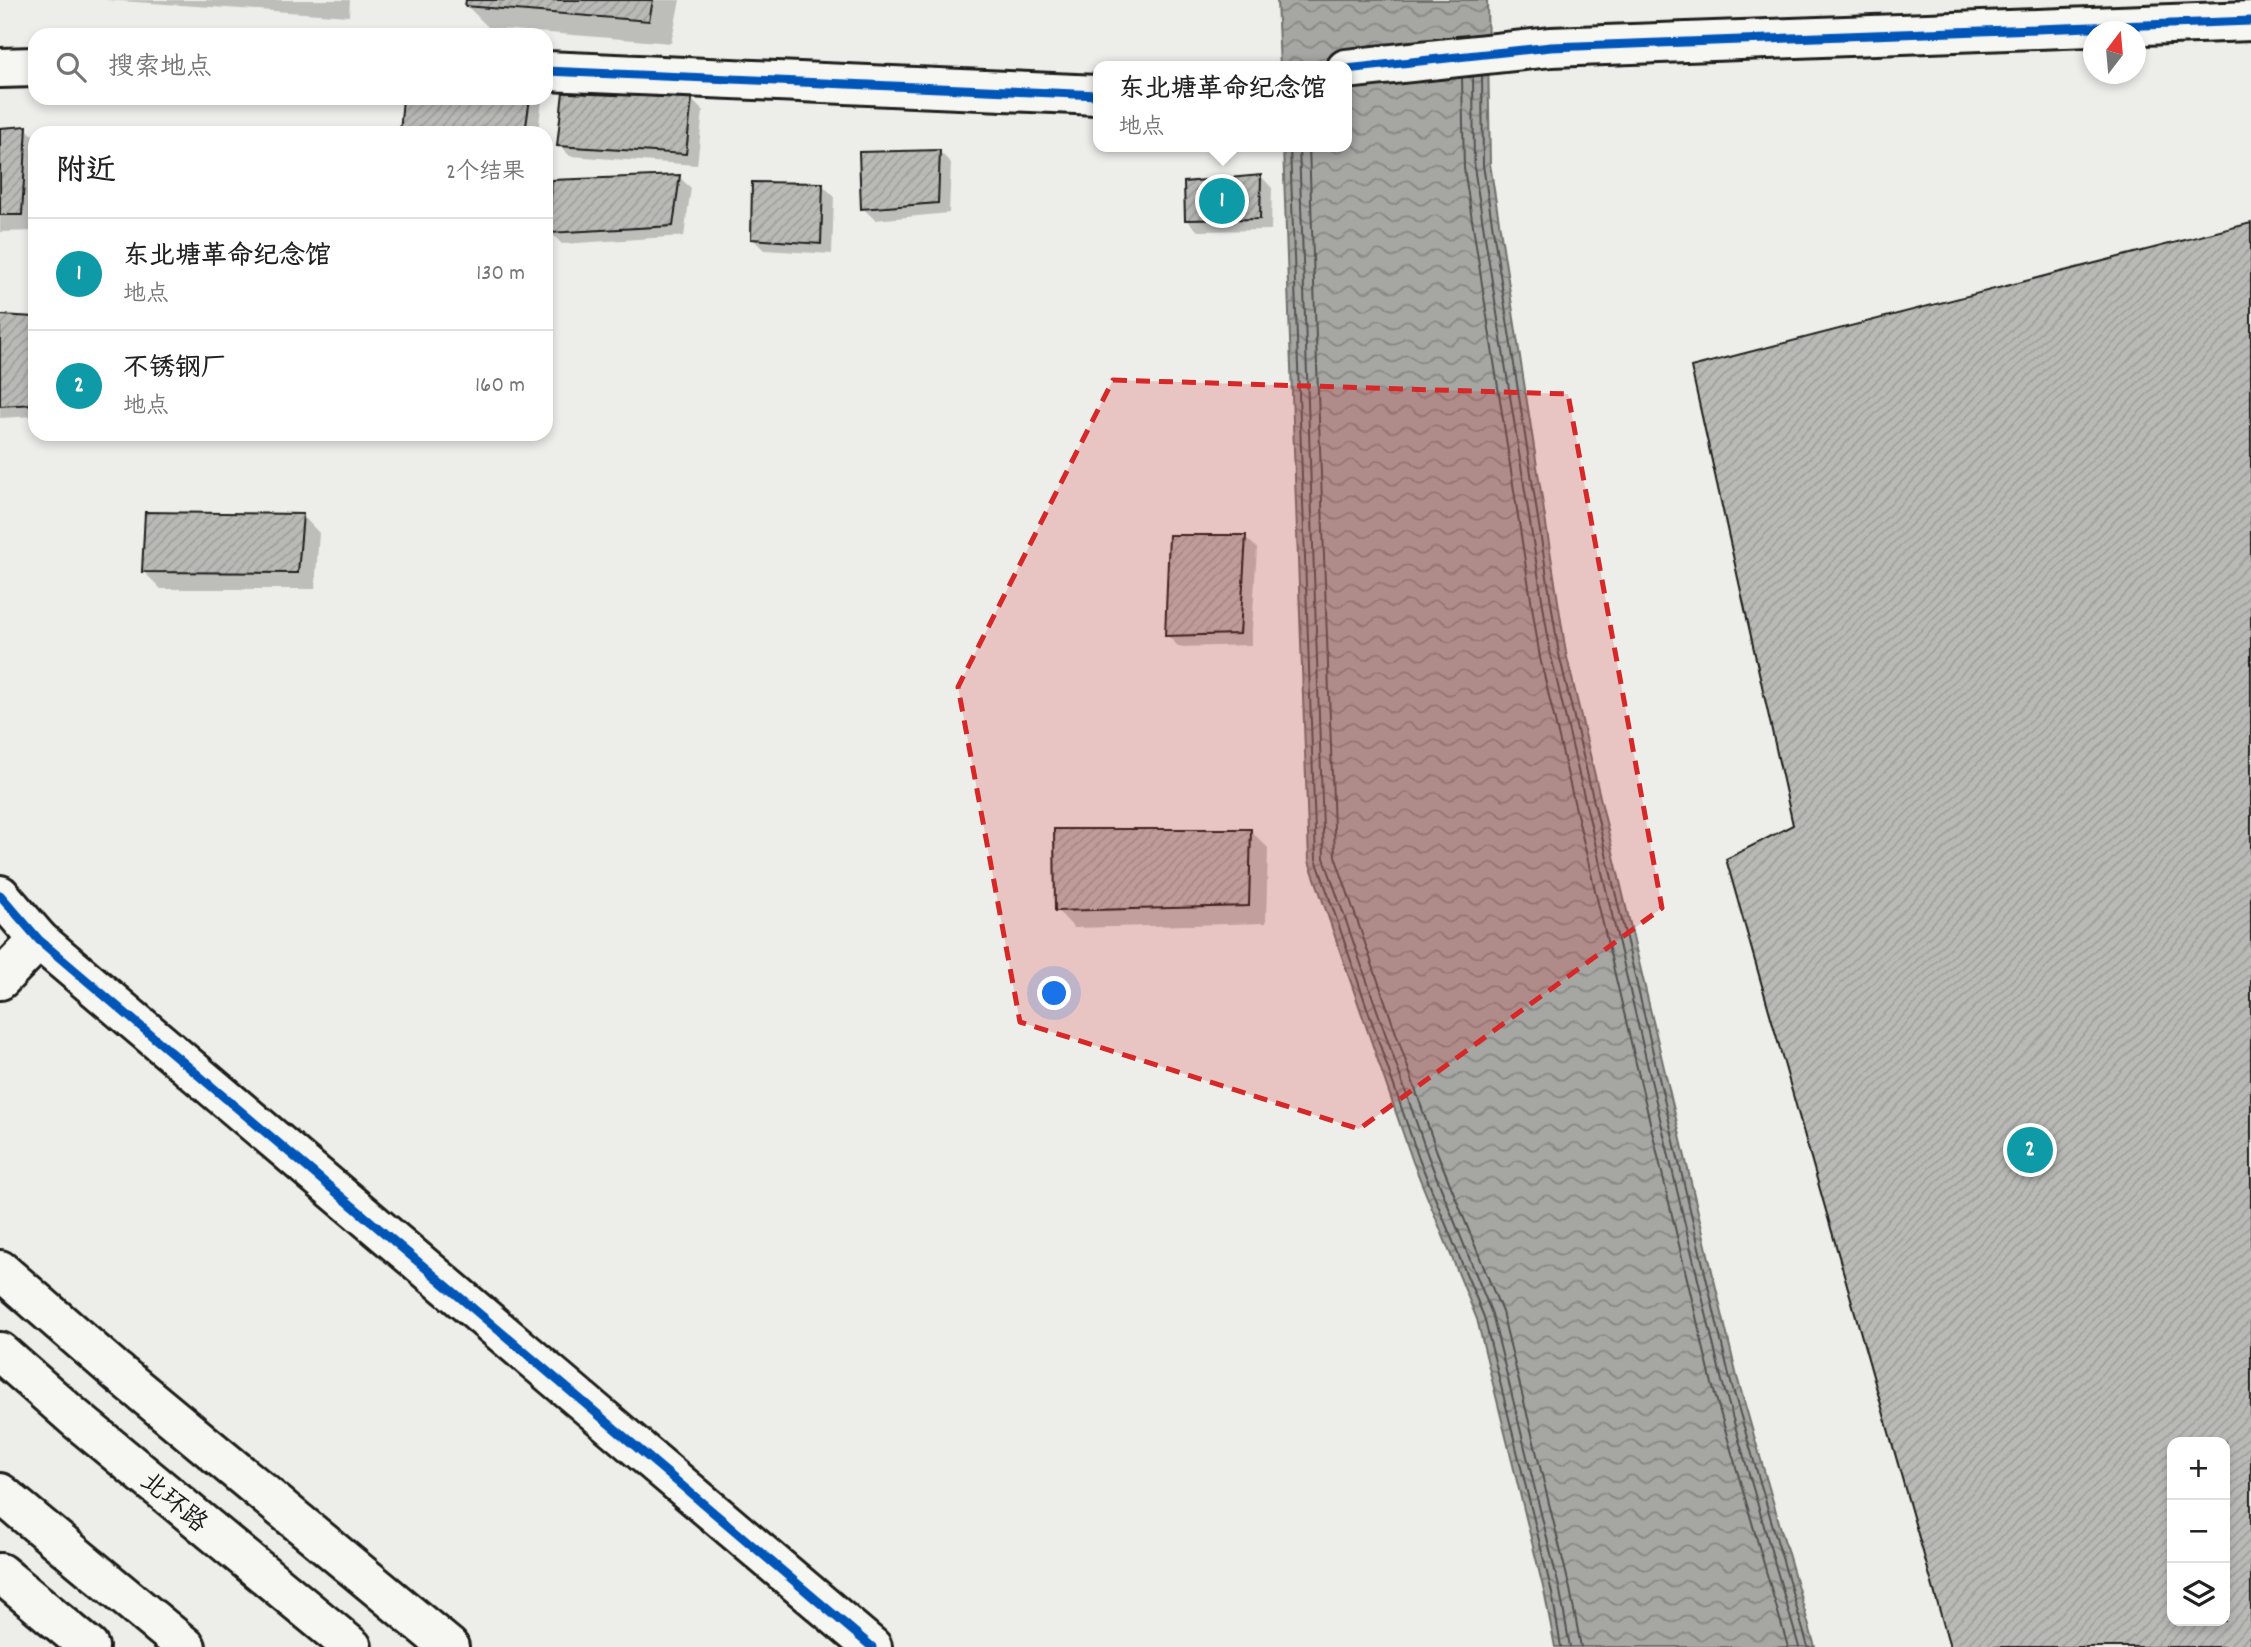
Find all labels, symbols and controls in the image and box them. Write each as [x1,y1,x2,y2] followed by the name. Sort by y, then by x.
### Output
[2083,21,2146,84] north arrow
[28,28,553,105] search box
[52,48,90,86] icon: search
[108,50,212,87] text: 搜索地点
[1093,61,1352,152] popup
[1118,72,1327,109] text: 东北塘革命纪念馆
[1118,112,1164,145] text: 地点
[56,152,116,195] text: 附近
[446,157,525,190] text: 2个结果
[1199,175,1245,227] pin: 1
[123,239,331,276] text: 东北塘革命纪念馆
[76,258,82,291] text: 1
[476,258,525,291] text: 130 m
[123,279,169,312] text: 地点
[123,351,227,388] text: 不锈钢厂
[74,370,84,403] text: 2
[475,370,525,403] text: 160 m
[123,391,169,424] text: 地点
[1037,976,1071,1010] your location
[2007,1124,2053,1176] pin: 2
[2167,1437,2230,1626] map controls
[2167,1437,2230,1500] button: +
[131,1464,215,1543] street label: 北环路
[2167,1500,2230,1563] button: −
[2167,1563,2230,1626] button: layers

